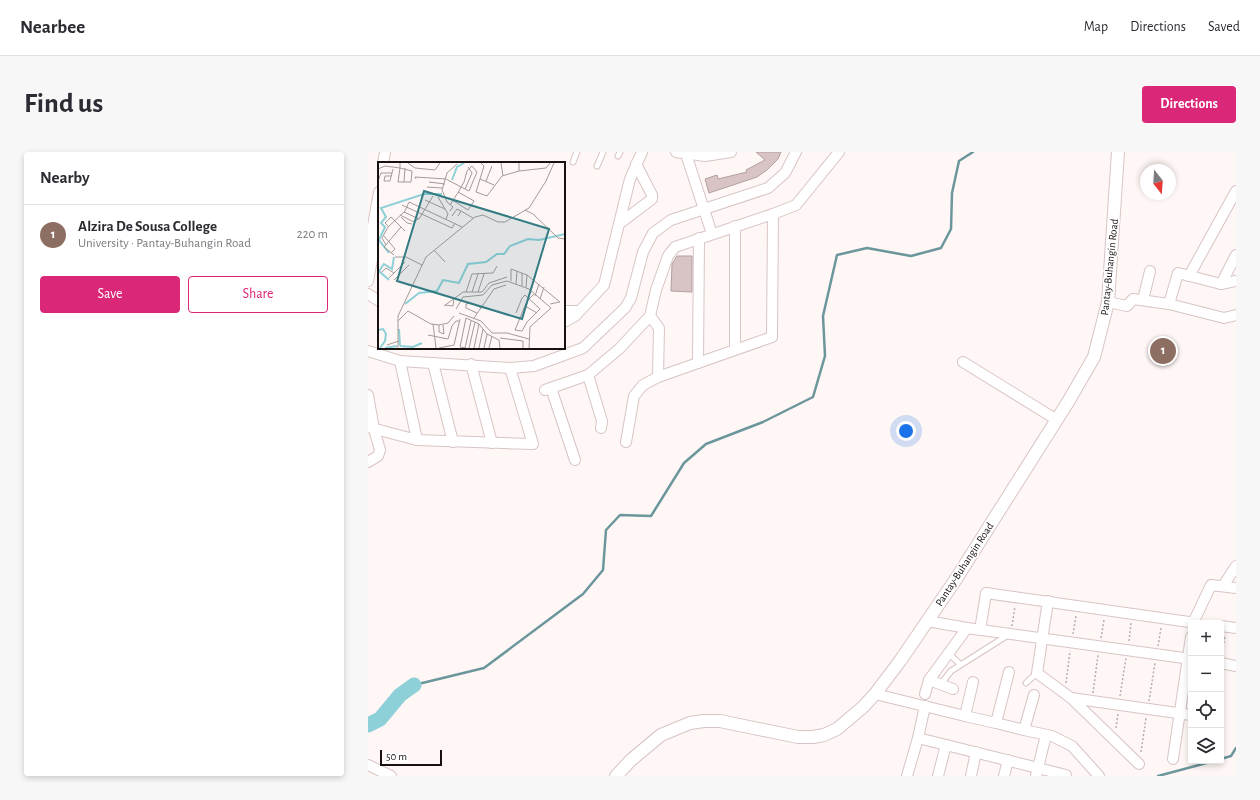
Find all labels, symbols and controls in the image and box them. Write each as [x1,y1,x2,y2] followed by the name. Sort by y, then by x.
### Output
[20,18,85,37] text: Nearbee
[1084,20,1108,34] text: Map
[1130,20,1186,34] text: Directions
[1208,20,1240,34] text: Saved
[1142,86,1236,123] button: Directions
[24,90,103,118] text: Find us
[378,162,565,349] inset map
[1140,164,1176,200] north arrow
[40,169,90,186] text: Nearby
[1099,218,1120,316] street label: Pantay-Buhangin Road
[78,219,217,234] text: Alzira De Sousa College
[51,228,55,241] text: 1
[297,228,328,241] text: 220 m
[78,237,251,250] text: University · Pantay-Buhangin Road
[40,276,180,313] button: Save
[188,276,328,313] button: Share
[1150,336,1176,366] pin: 1
[896,421,916,441] your location
[933,520,996,608] street label: Pantay-Buhangin Road
[1188,620,1224,764] map controls
[1188,620,1224,656] button: +
[1188,656,1224,692] button: −
[1188,692,1224,728] button: locate
[1188,728,1224,764] button: layers
[380,748,442,767] scale bar
[386,751,407,762] text: 50 m

